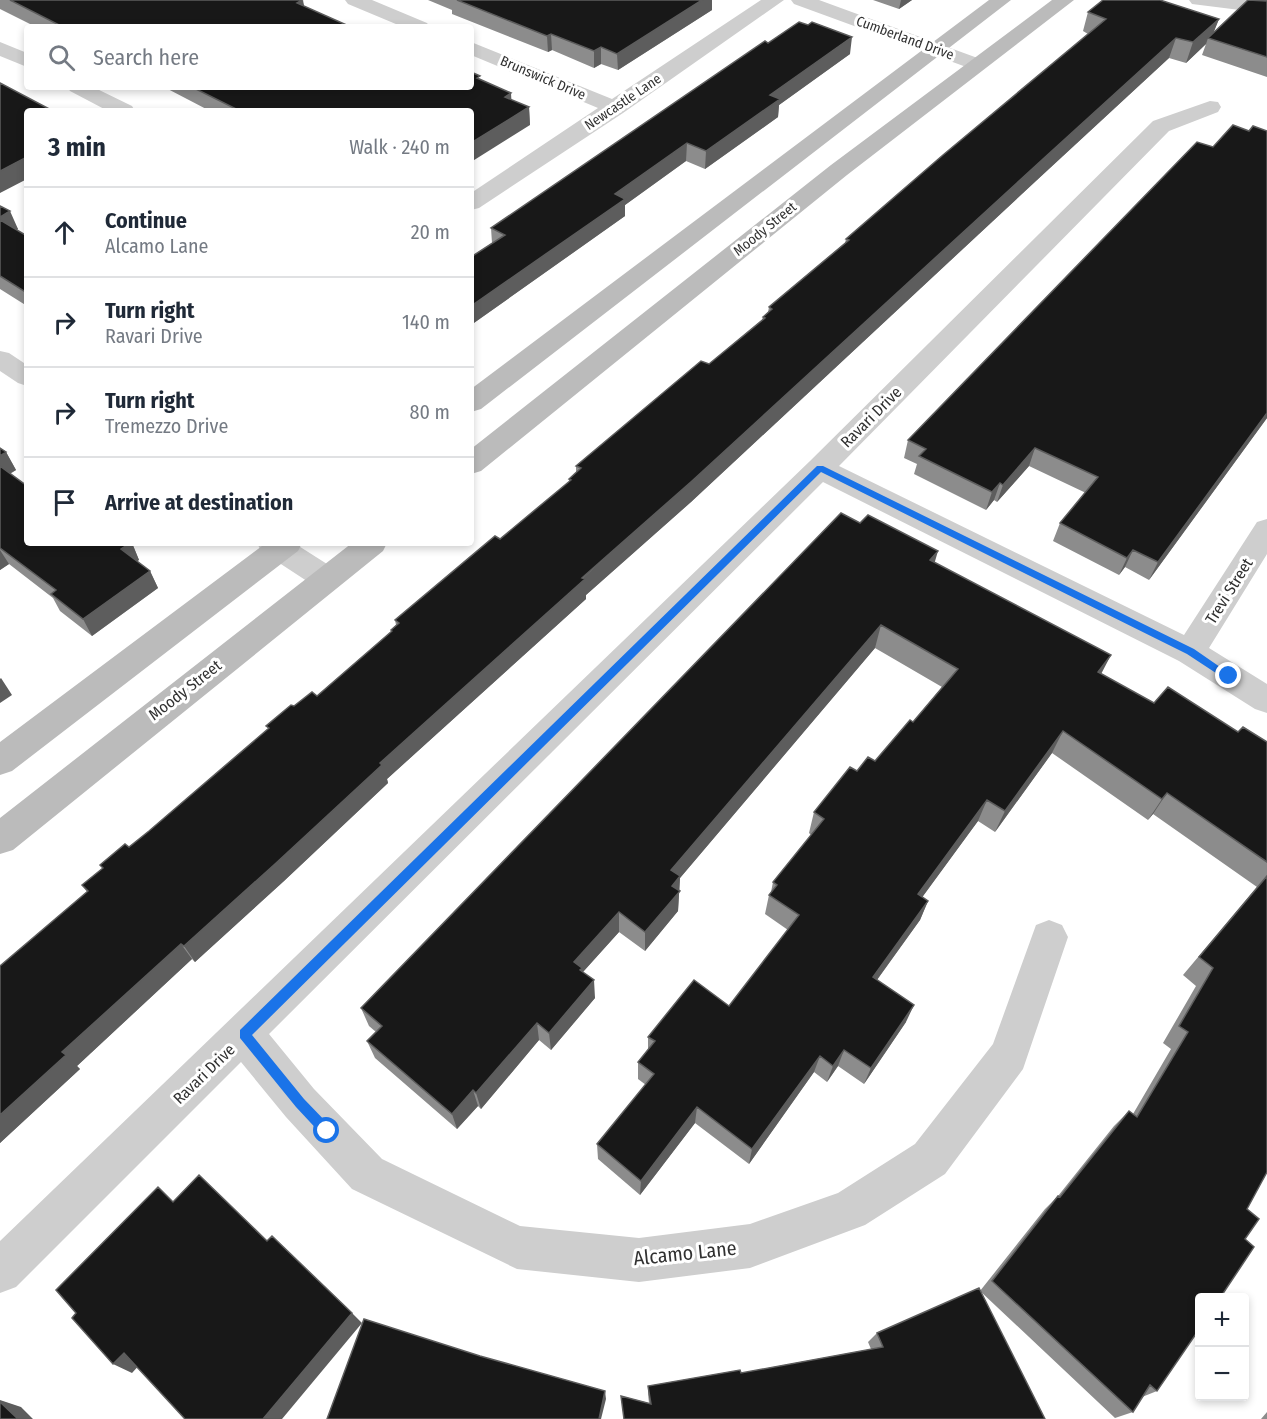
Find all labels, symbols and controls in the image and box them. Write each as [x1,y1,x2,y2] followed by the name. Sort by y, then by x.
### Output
[854,12,956,64] street label: Cumberland Drive
[24,24,474,90] search box
[45,41,78,74] icon: search
[93,44,199,71] text: Search here
[498,52,588,104] street label: Brunswick Drive
[581,70,665,134] street label: Newcastle Lane
[48,132,106,163] text: 3 min
[349,135,450,159] text: Walk · 240 m
[730,198,800,260] street label: Moody Street
[105,207,187,234] text: Continue
[48,216,81,249] icon: ahead
[411,220,450,244] text: 20 m
[105,234,208,258] text: Alcamo Lane
[105,297,194,324] text: Turn right
[48,306,81,339] icon: right
[402,310,450,334] text: 140 m
[105,324,203,348] text: Ravari Drive
[837,383,905,451] street label: Ravari Drive
[105,387,194,414] text: Turn right
[48,396,81,429] icon: right
[410,400,450,424] text: 80 m
[105,414,228,438] text: Tremezzo Drive
[48,486,81,519] icon: arrive
[105,489,293,516] text: Arrive at destination
[1201,554,1257,627] street label: Trevi Street
[145,655,226,724] street label: Moody Street
[1215,662,1241,688] route end
[169,1040,239,1108] street label: Ravari Drive
[313,1117,339,1143] route start
[632,1236,738,1270] street label: Alcamo Lane
[1195,1293,1249,1401] map controls
[1195,1293,1249,1347] button: +
[1195,1347,1249,1401] button: −

